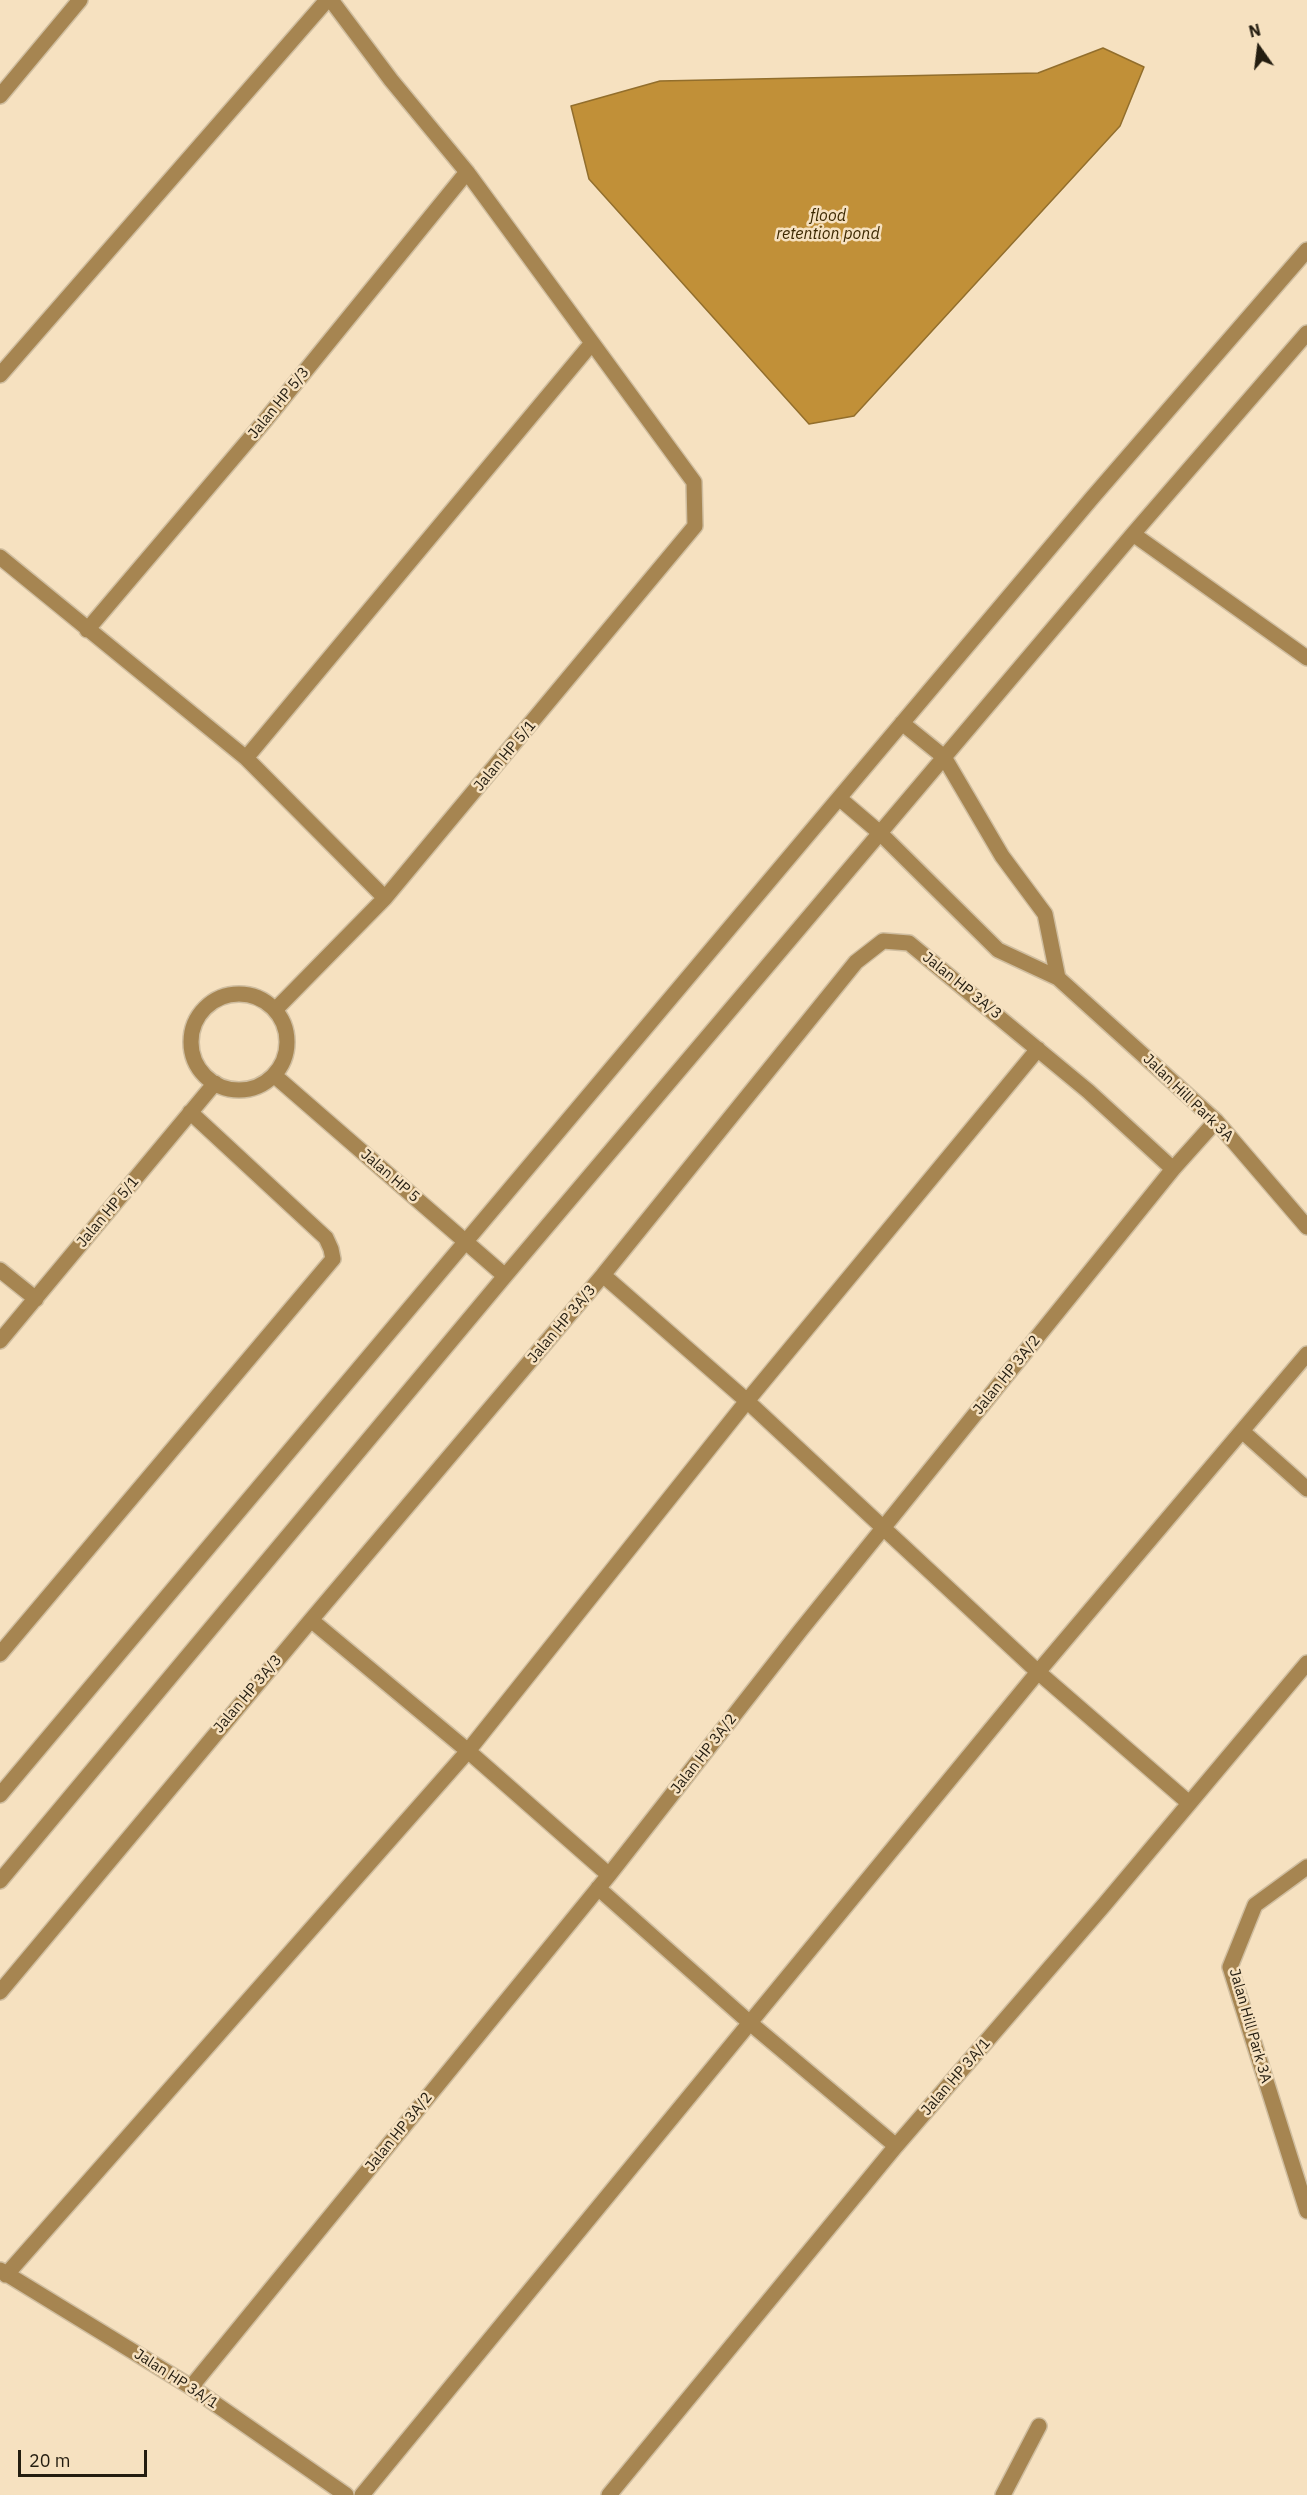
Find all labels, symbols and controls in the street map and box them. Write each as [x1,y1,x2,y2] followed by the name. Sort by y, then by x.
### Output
[1229,18,1289,78] north arrow
[1247,19,1263,42] text: N
[776,206,880,244] water label: flood retention pond
[245,364,313,442] street label: Jalan HP 5/3
[470,717,540,795] street label: Jalan HP 5/1
[919,949,1005,1023] street label: Jalan HP 3A/3
[1139,1050,1237,1146] street label: Jalan Hill Park 3A
[357,1146,423,1206] street label: Jalan HP 5
[73,1173,143,1251] street label: Jalan HP 5/1
[524,1281,600,1367] street label: Jalan HP 3A/3
[970,1332,1044,1418] street label: Jalan HP 3A/2
[210,1651,286,1737] street label: Jalan HP 3A/3
[667,1710,741,1798] street label: Jalan HP 3A/2
[1225,1967,1275,2085] street label: Jalan Hill Park 3A
[918,2035,994,2119] street label: Jalan HP 3A/1
[362,2089,436,2175] street label: Jalan HP 3A/2
[131,2345,221,2413] street label: Jalan HP 3A/1
[21,2438,150,2476] scale bar
[29,2449,71,2472] text: 20 m

